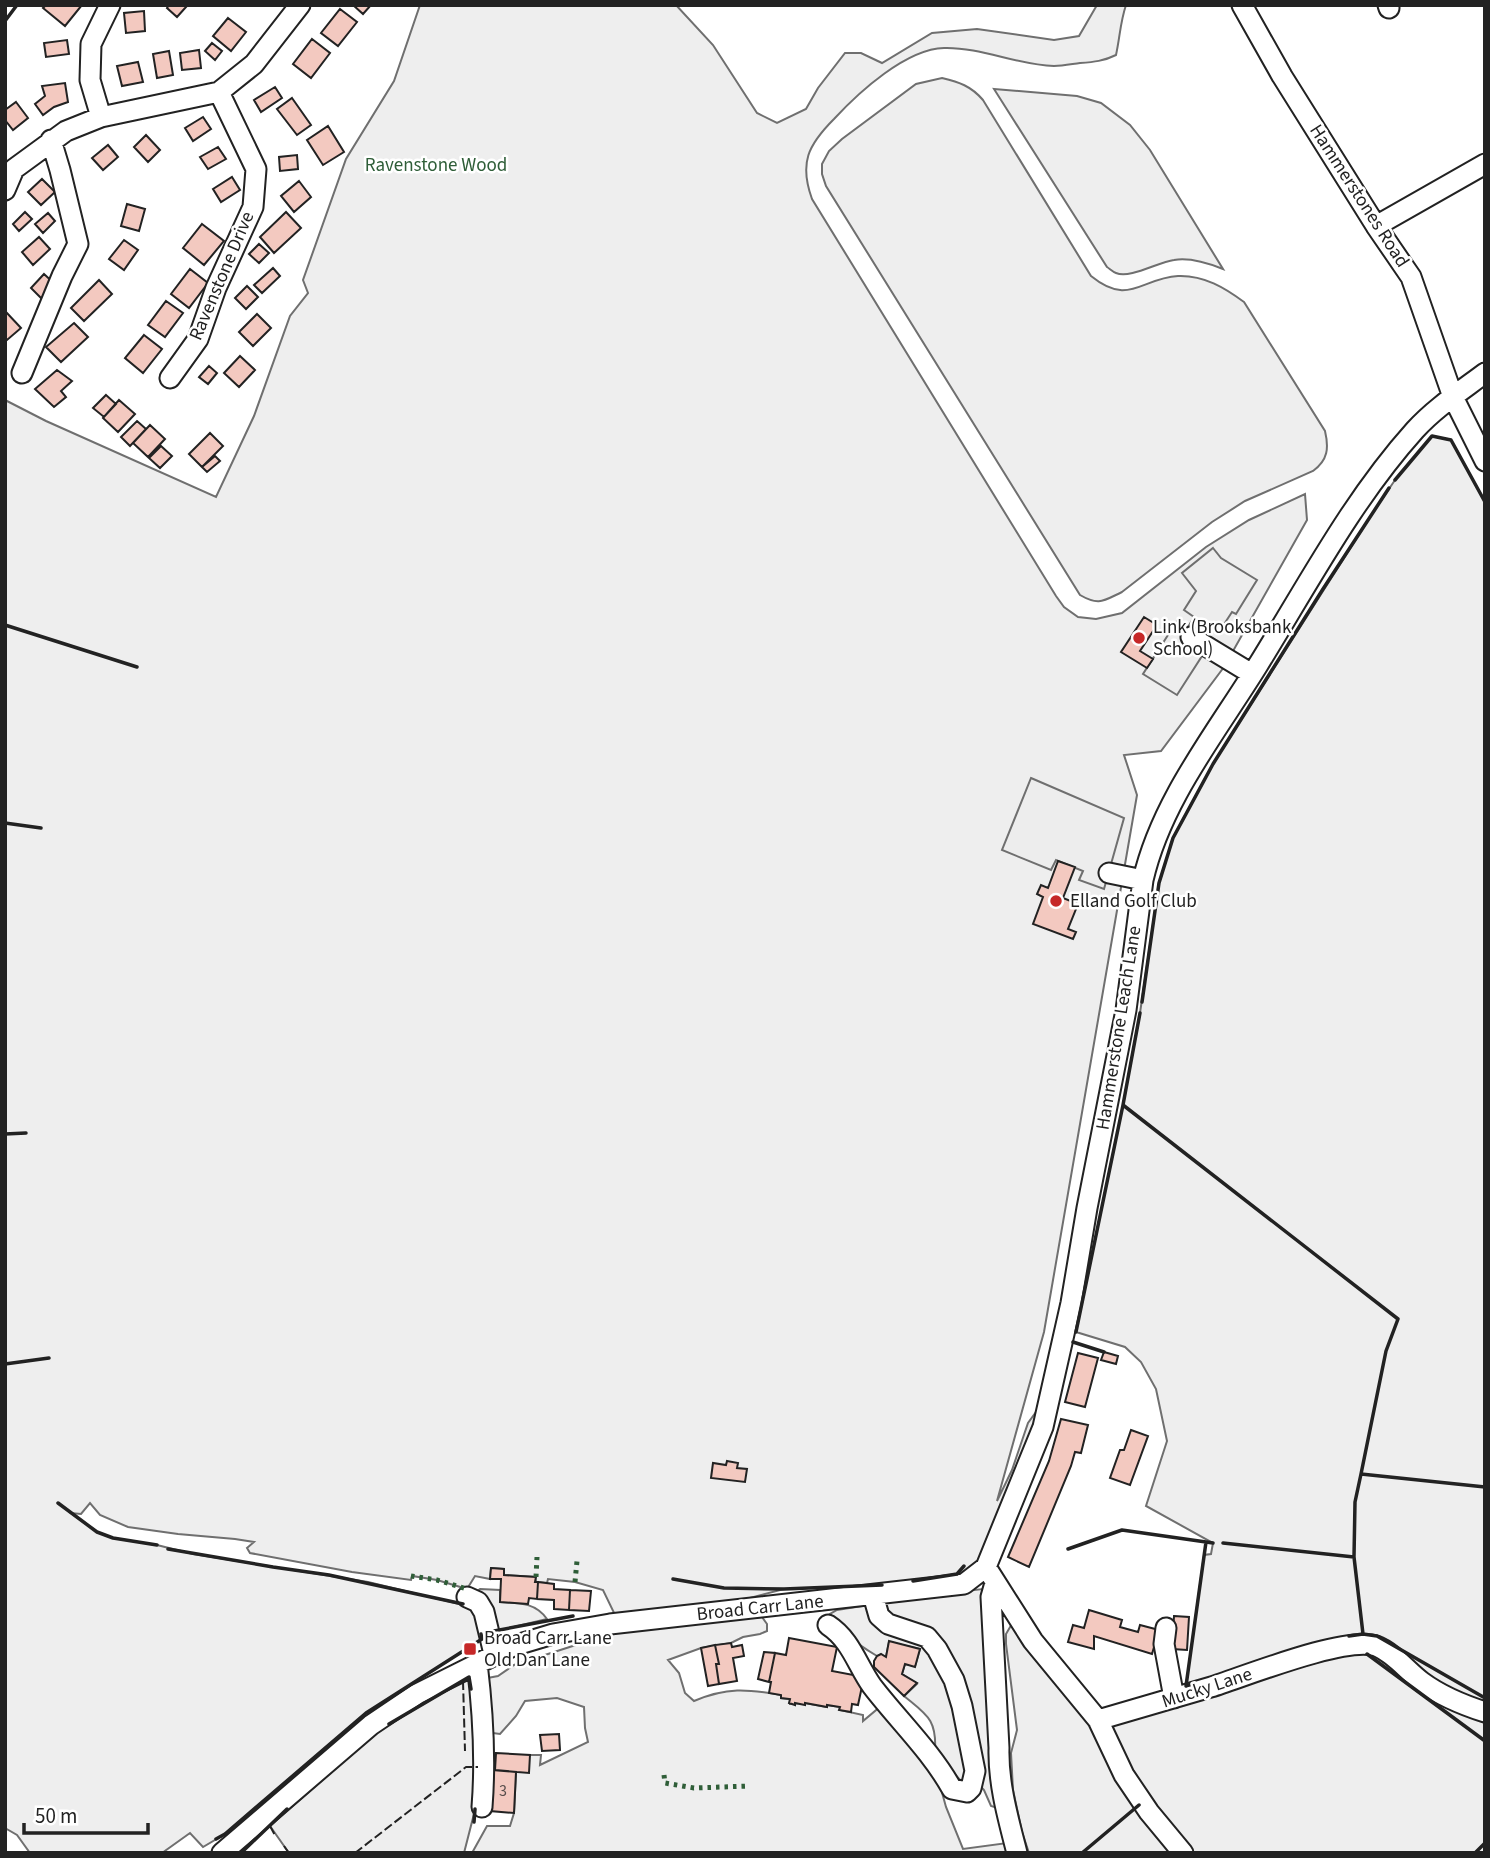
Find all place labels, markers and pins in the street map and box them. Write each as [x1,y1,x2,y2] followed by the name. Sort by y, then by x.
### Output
[1153,614,1292,663] place label: Link (Brooksbank School)
[1131,630,1147,646] marker: Link (Brooksbank School)
[1070,888,1197,915] place label: Elland Golf Club
[1048,893,1064,909] marker: Elland Golf Club
[484,1625,612,1674] place label: Broad Carr Lane Old Dan Lane
[462,1641,478,1657] marker: Broad Carr Lane Old Dan Lane

